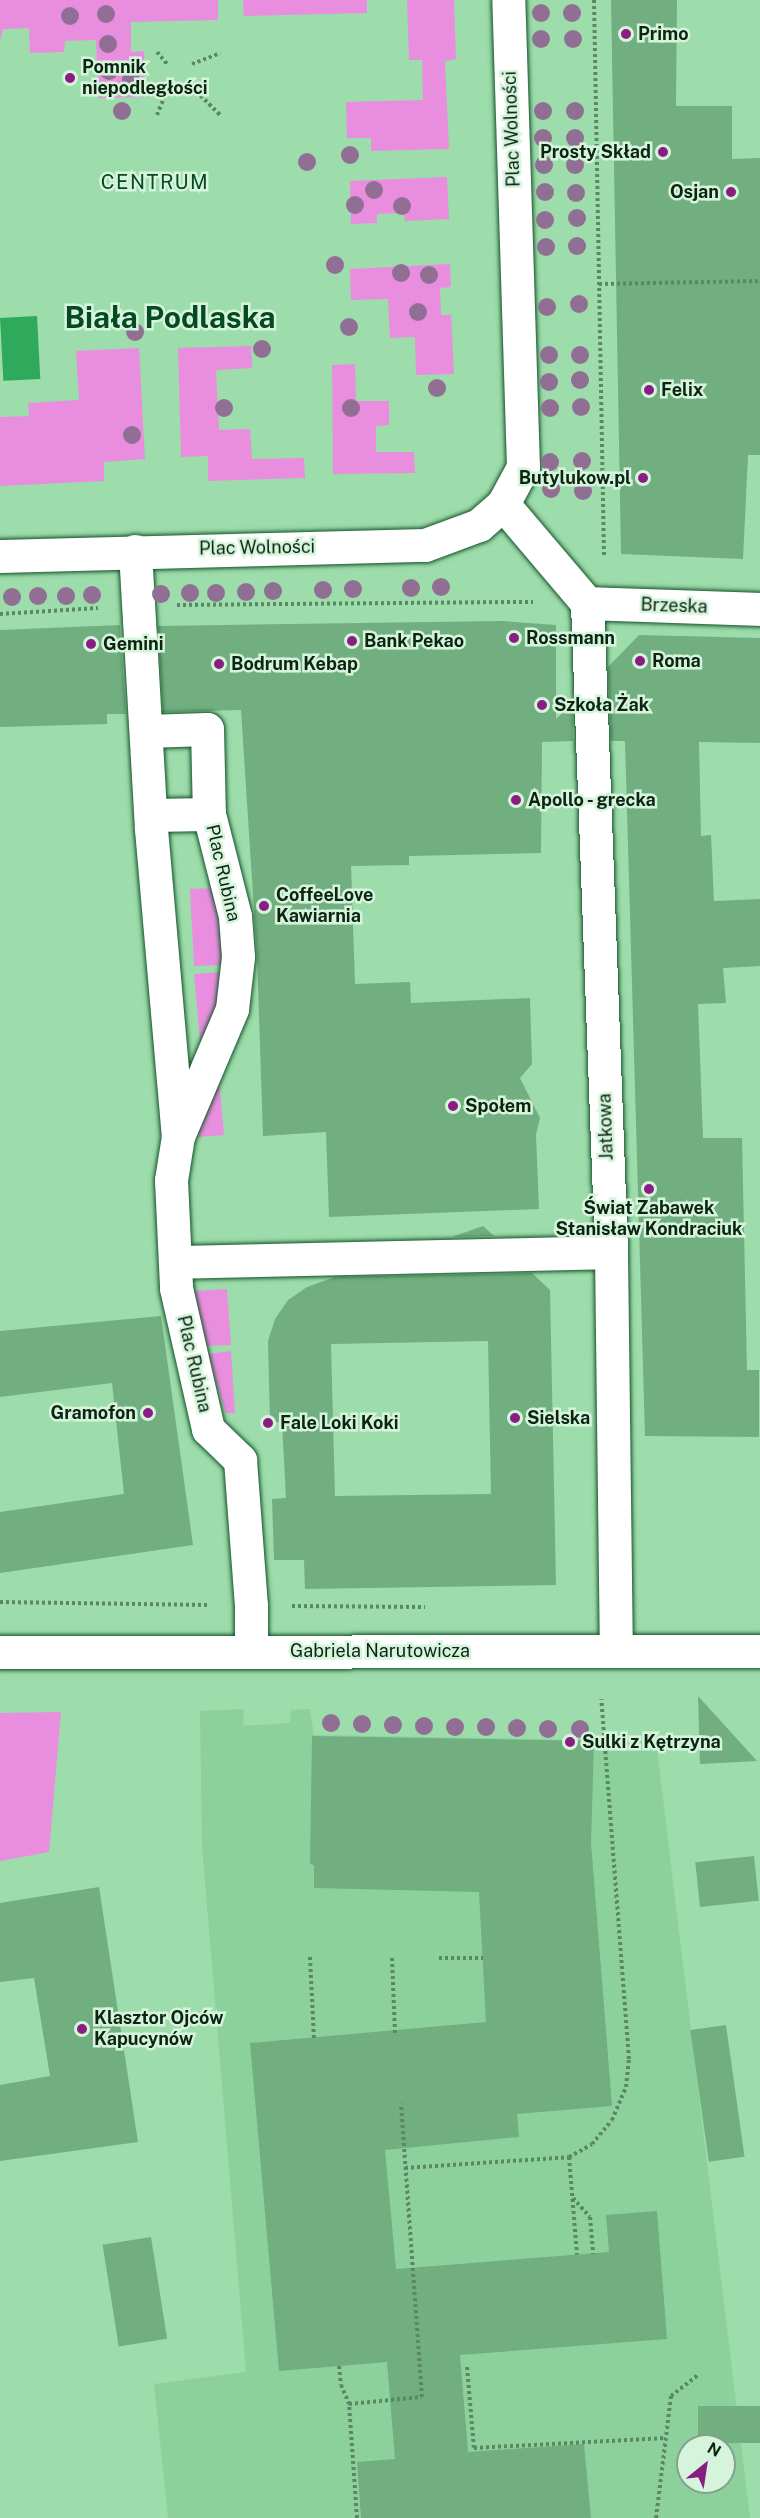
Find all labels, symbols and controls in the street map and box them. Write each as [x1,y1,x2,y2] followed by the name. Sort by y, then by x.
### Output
[638,23,689,45] place label: Primo
[619,27,633,41] marker: Primo
[82,57,208,100] place label: Pomnik niepodległości
[499,70,525,188] street label: Plac Wolności
[63,71,77,85] marker: Pomnik niepodległości
[540,141,651,163] place label: Prosty Skład
[656,145,670,159] marker: Prosty Skład
[101,170,209,194] district label: CENTRUM
[670,181,719,203] place label: Osjan
[724,185,738,199] marker: Osjan
[64,299,276,335] district label: Biała Podlaska
[661,379,703,401] place label: Felix
[642,383,656,397] marker: Felix
[519,467,631,489] place label: Butylukow.pl
[636,471,650,485] marker: Butylukow.pl
[199,536,315,560] street label: Plac Wolności
[640,594,708,618] street label: Brzeska
[526,627,615,649] place label: Rossmann
[364,630,464,652] place label: Bank Pekao
[507,631,521,645] marker: Rossmann
[103,633,164,655] place label: Gemini
[345,634,359,648] marker: Bank Pekao
[84,637,98,651] marker: Gemini
[652,650,701,672] place label: Roma
[231,653,358,675] place label: Bodrum Kebap
[633,654,647,668] marker: Roma
[212,657,226,671] marker: Bodrum Kebap
[554,694,649,716] place label: Szkoła Żak
[535,698,549,712] marker: Szkoła Żak
[528,789,658,811] place label: Apollo - grecka
[509,793,523,807] marker: Apollo - grecka
[201,822,245,924] street label: Plac Rubina
[276,885,373,928] place label: CoffeeLove Kawiarnia
[257,899,271,913] marker: CoffeeLove Kawiarnia
[594,1093,618,1161] street label: Jatkowa
[465,1095,531,1117] place label: Społem
[446,1099,460,1113] marker: Społem
[642,1182,656,1196] marker: Świat Zabawek Stanisław Kondraciuk
[555,1198,743,1240] place label: Świat Zabawek Stanisław Kondraciuk
[172,1313,216,1415] street label: Plac Rubina
[51,1402,136,1424] place label: Gramofon
[141,1406,155,1420] marker: Gramofon
[527,1407,590,1429] place label: Sielska
[508,1411,522,1425] marker: Sielska
[280,1412,399,1434] place label: Fale Loki Koki
[261,1416,275,1430] marker: Fale Loki Koki
[290,1640,470,1662] street label: Gabriela Narutowicza
[582,1731,721,1753] place label: Sulki z Kętrzyna
[563,1735,577,1749] marker: Sulki z Kętrzyna
[94,2008,223,2050] place label: Klasztor Ojców Kapucynów
[75,2022,89,2036] marker: Klasztor Ojców Kapucynów
[676,2434,736,2494] north arrow
[704,2438,724,2461] text: N

